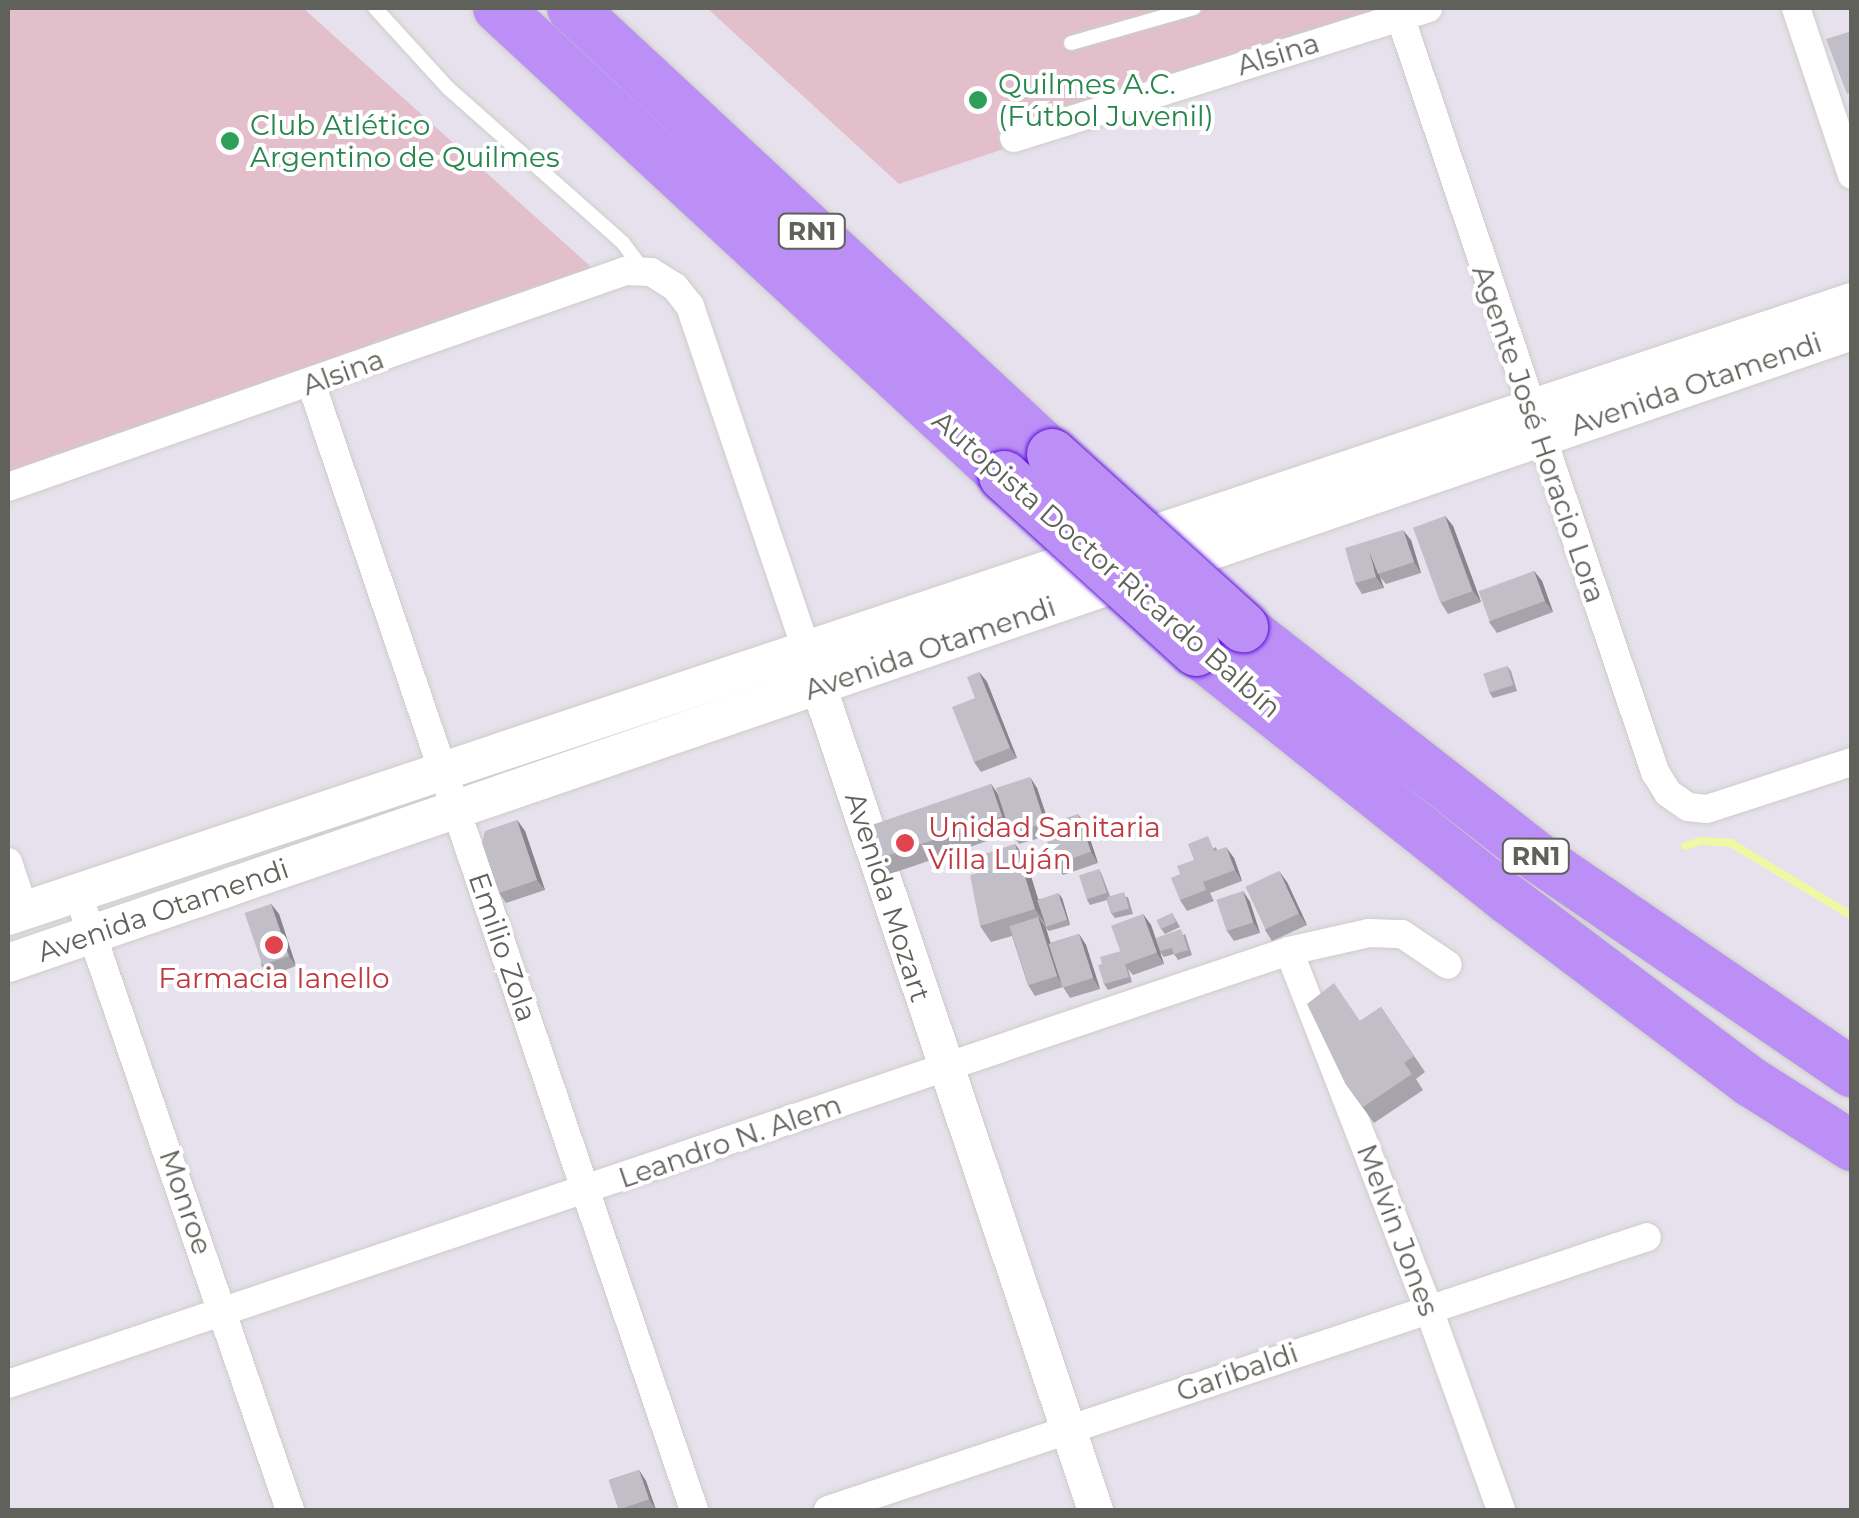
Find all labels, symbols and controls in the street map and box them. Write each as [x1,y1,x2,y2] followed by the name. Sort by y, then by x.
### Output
[1233,26,1323,82] street label: Alsina
[998,67,1214,133] place label: Quilmes A.C. (Fútbol Juvenil)
[967,89,989,111] marker: Quilmes A.C. (Fútbol Juvenil)
[250,108,560,174] place label: Club Atlético Argentino de Quilmes
[219,130,241,152] marker: Club Atlético Argentino de Quilmes
[777,211,847,251] road number: RN1
[1465,261,1613,607] street label: Agente José Horacio Lora
[1566,325,1826,443] street label: Avenida Otamendi
[298,342,388,402] street label: Alsina
[926,403,1288,725] street label: Autopista Doctor Ricardo Balbín
[800,589,1060,707] street label: Avenida Otamendi
[838,788,938,1006] street label: Avenida Mozart
[928,810,1161,876] place label: Unidad Sanitaria Villa Luján
[892,830,918,856] marker: Unidad Sanitaria Villa Luján
[1501,836,1571,876] road number: RN1
[33,851,293,969] street label: Avenida Otamendi
[462,868,544,1026] street label: Emilio Zola
[263,934,285,956] marker: Farmacia Ianello
[158,961,390,995] place label: Farmacia Ianello
[614,1087,846,1195] street label: Leandro N. Alem
[1350,1139,1446,1321] street label: Melvin Jones
[152,1145,220,1259] street label: Monroe
[1172,1336,1302,1408] street label: Garibaldi

